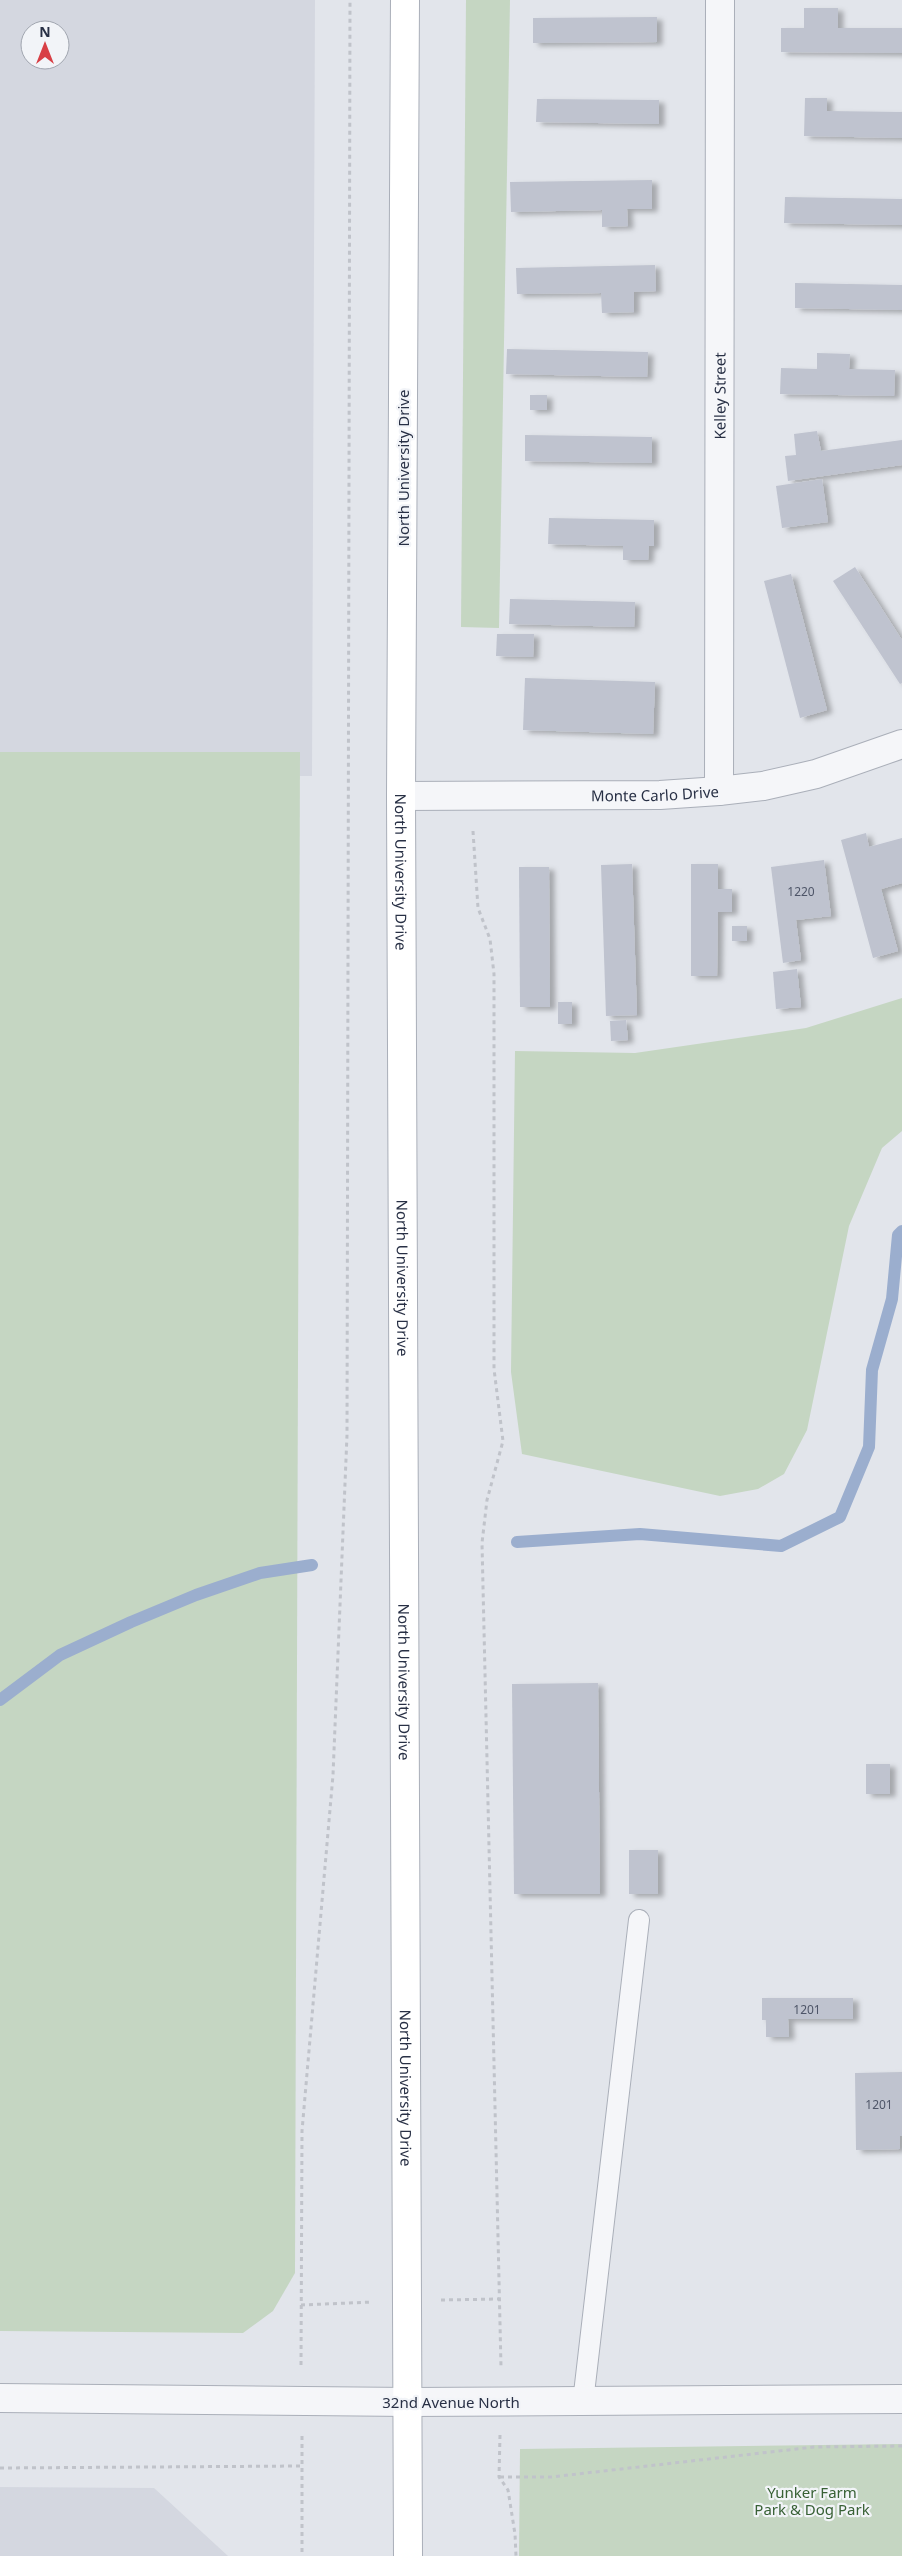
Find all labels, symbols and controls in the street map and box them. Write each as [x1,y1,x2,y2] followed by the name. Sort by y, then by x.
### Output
[20,20,70,70] north arrow
[39,22,51,41] text: N
[709,352,730,440] street label: Kelley Street
[393,390,413,546] street label: North University Drive
[591,781,719,805] street label: Monte Carlo Drive
[391,794,412,950] street label: North University Drive
[787,883,815,900] house number: 1220
[393,1200,413,1356] street label: North University Drive
[394,1603,415,1760] street label: North University Drive
[793,2001,821,2018] house number: 1201
[396,2009,416,2166] street label: North University Drive
[865,2096,893,2113] house number: 1201
[382,2392,520,2412] street label: 32nd Avenue North
[754,2482,870,2519] park label: Yunker Farm Park & Dog Park

